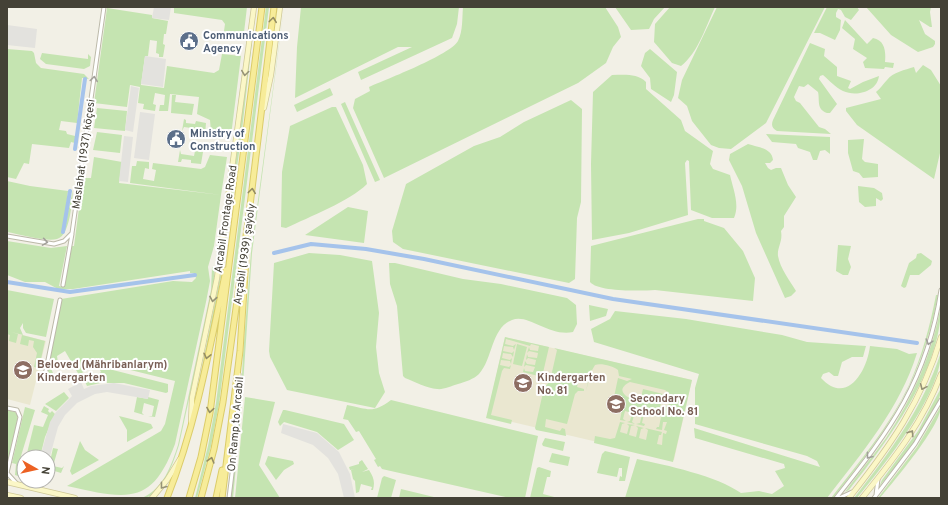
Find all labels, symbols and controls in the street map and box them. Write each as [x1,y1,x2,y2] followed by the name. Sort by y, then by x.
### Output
[268,17,277,23] one-way arrow
[203,29,289,56] place label: Communications Agency
[178,30,200,52] public building icon: Communications Agency
[241,70,250,77] one-way arrow
[89,76,98,82] one-way arrow
[69,98,99,210] street label: Maslahat (1937) köçesi
[190,127,256,154] place label: Ministry of Construction
[165,128,187,150] public building icon: Ministry of Construction
[211,164,240,274] street label: Arcabil Frontage Road
[247,188,256,194] one-way arrow
[231,203,259,306] street label: Arçabil (1939) şaýoly
[42,237,49,246] one-way arrow
[209,296,218,302] one-way arrow
[926,338,934,345] one-way arrow
[204,353,212,359] one-way arrow
[37,358,167,385] place label: Beloved (Mähribanlarym) Kindergarten
[12,359,34,381] school or university icon: Beloved (Mähribanlarym) Kindergarten
[537,371,605,398] place label: Kindergarten No. 81
[512,372,534,394] school or university icon: Kindergarten No. 81
[225,376,247,472] street label: On Ramp to Arcabil
[920,382,928,390] one-way arrow
[630,392,698,419] place label: Secondary School No. 81
[605,393,627,415] school or university icon: Secondary School No. 81
[207,407,215,413] one-way arrow
[906,430,914,437] one-way arrow
[16,449,56,489] north arrow
[867,452,874,459] one-way arrow
[206,457,215,464] one-way arrow
[37,465,52,475] text: N
[160,482,167,489] one-way arrow

